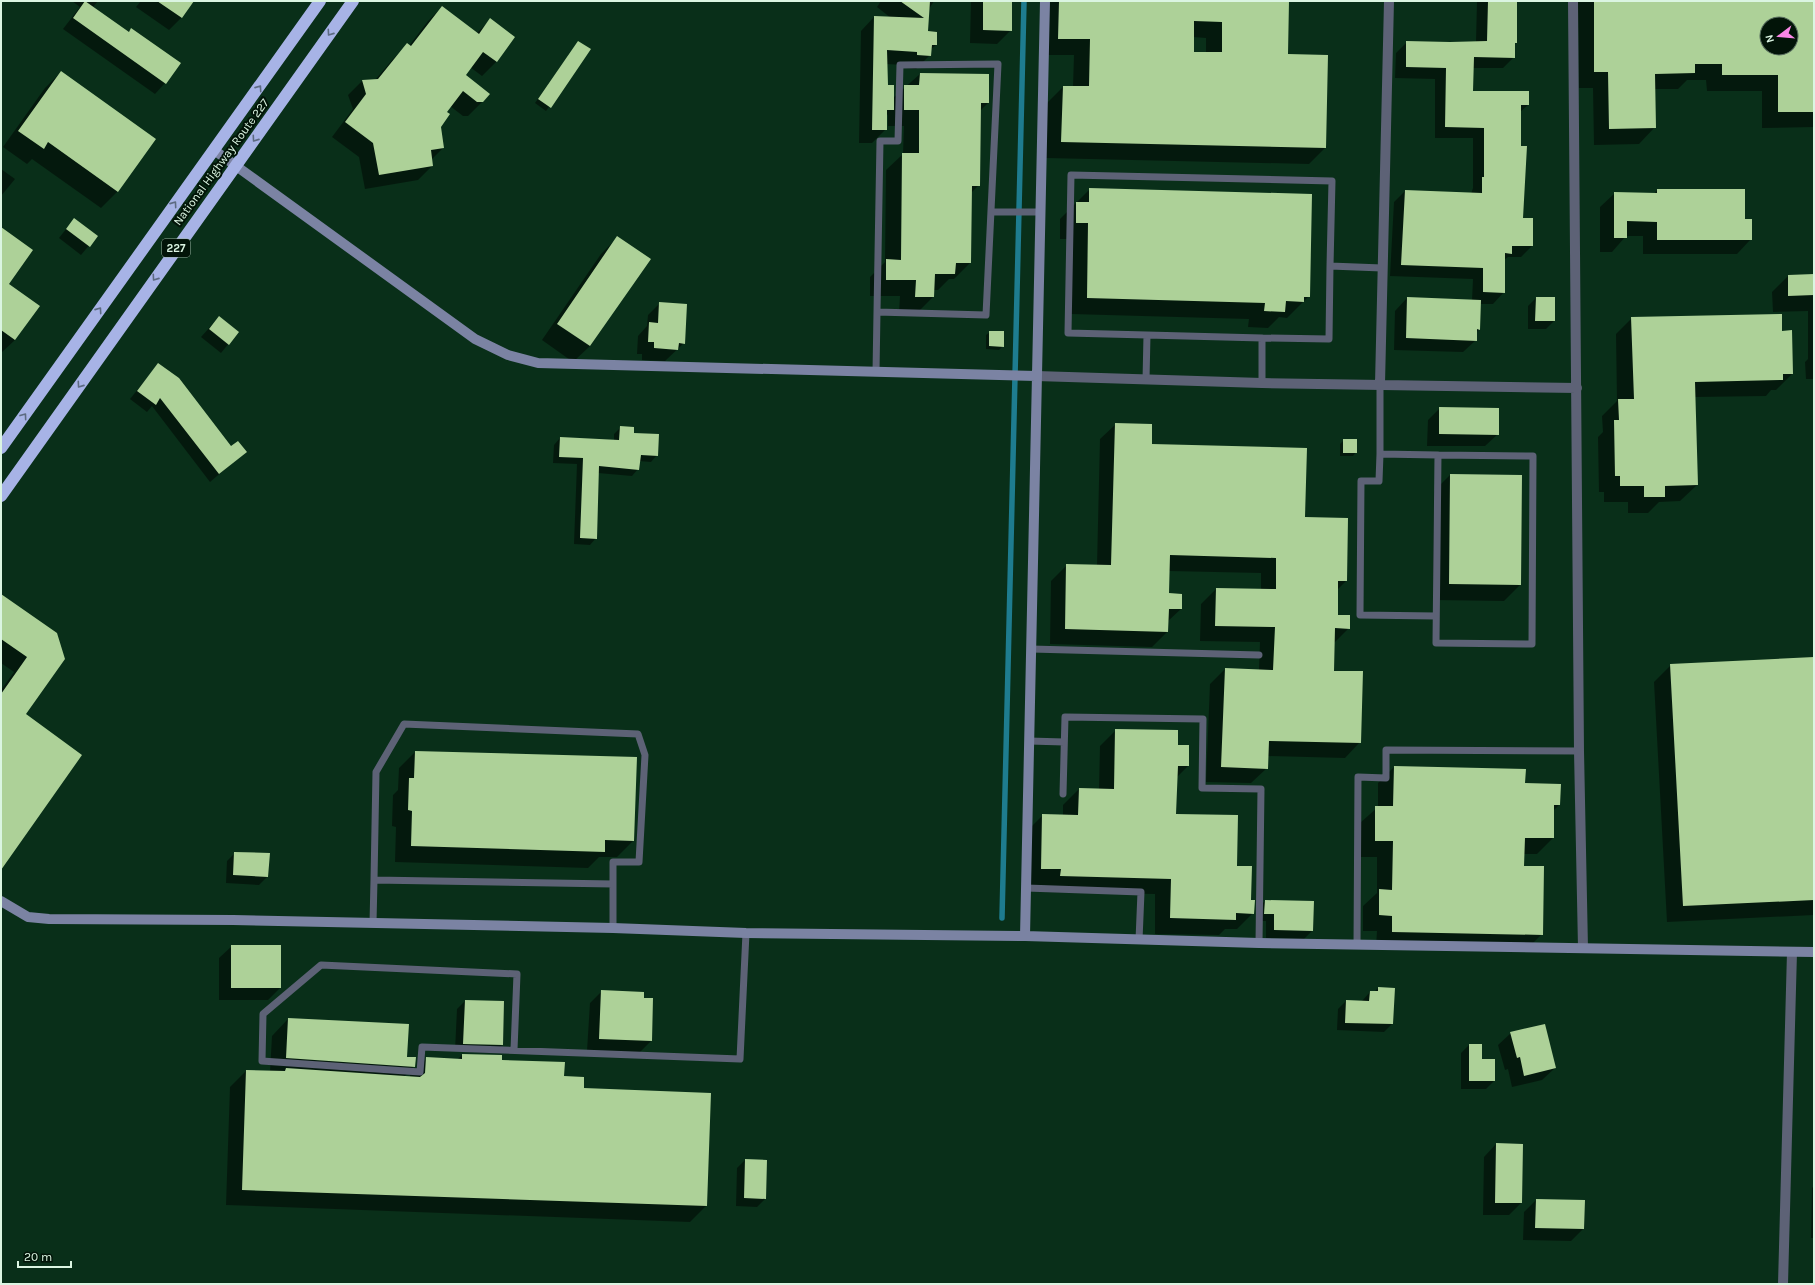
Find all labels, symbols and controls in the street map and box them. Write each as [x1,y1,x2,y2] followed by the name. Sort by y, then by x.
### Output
[1759,16,1799,56] north arrow
[328,28,335,35] one-way arrow
[1763,33,1777,44] text: N
[254,85,261,92] one-way arrow
[170,96,272,228] street label: National Highway Route 227
[253,134,260,141] one-way arrow
[170,202,177,209] one-way arrow
[162,239,190,257] road number: 227
[153,274,160,281] one-way arrow
[94,308,101,315] one-way arrow
[78,380,85,387] one-way arrow
[19,414,26,421] one-way arrow
[18,1243,71,1269] scale bar
[24,1250,52,1264] text: 20 m

